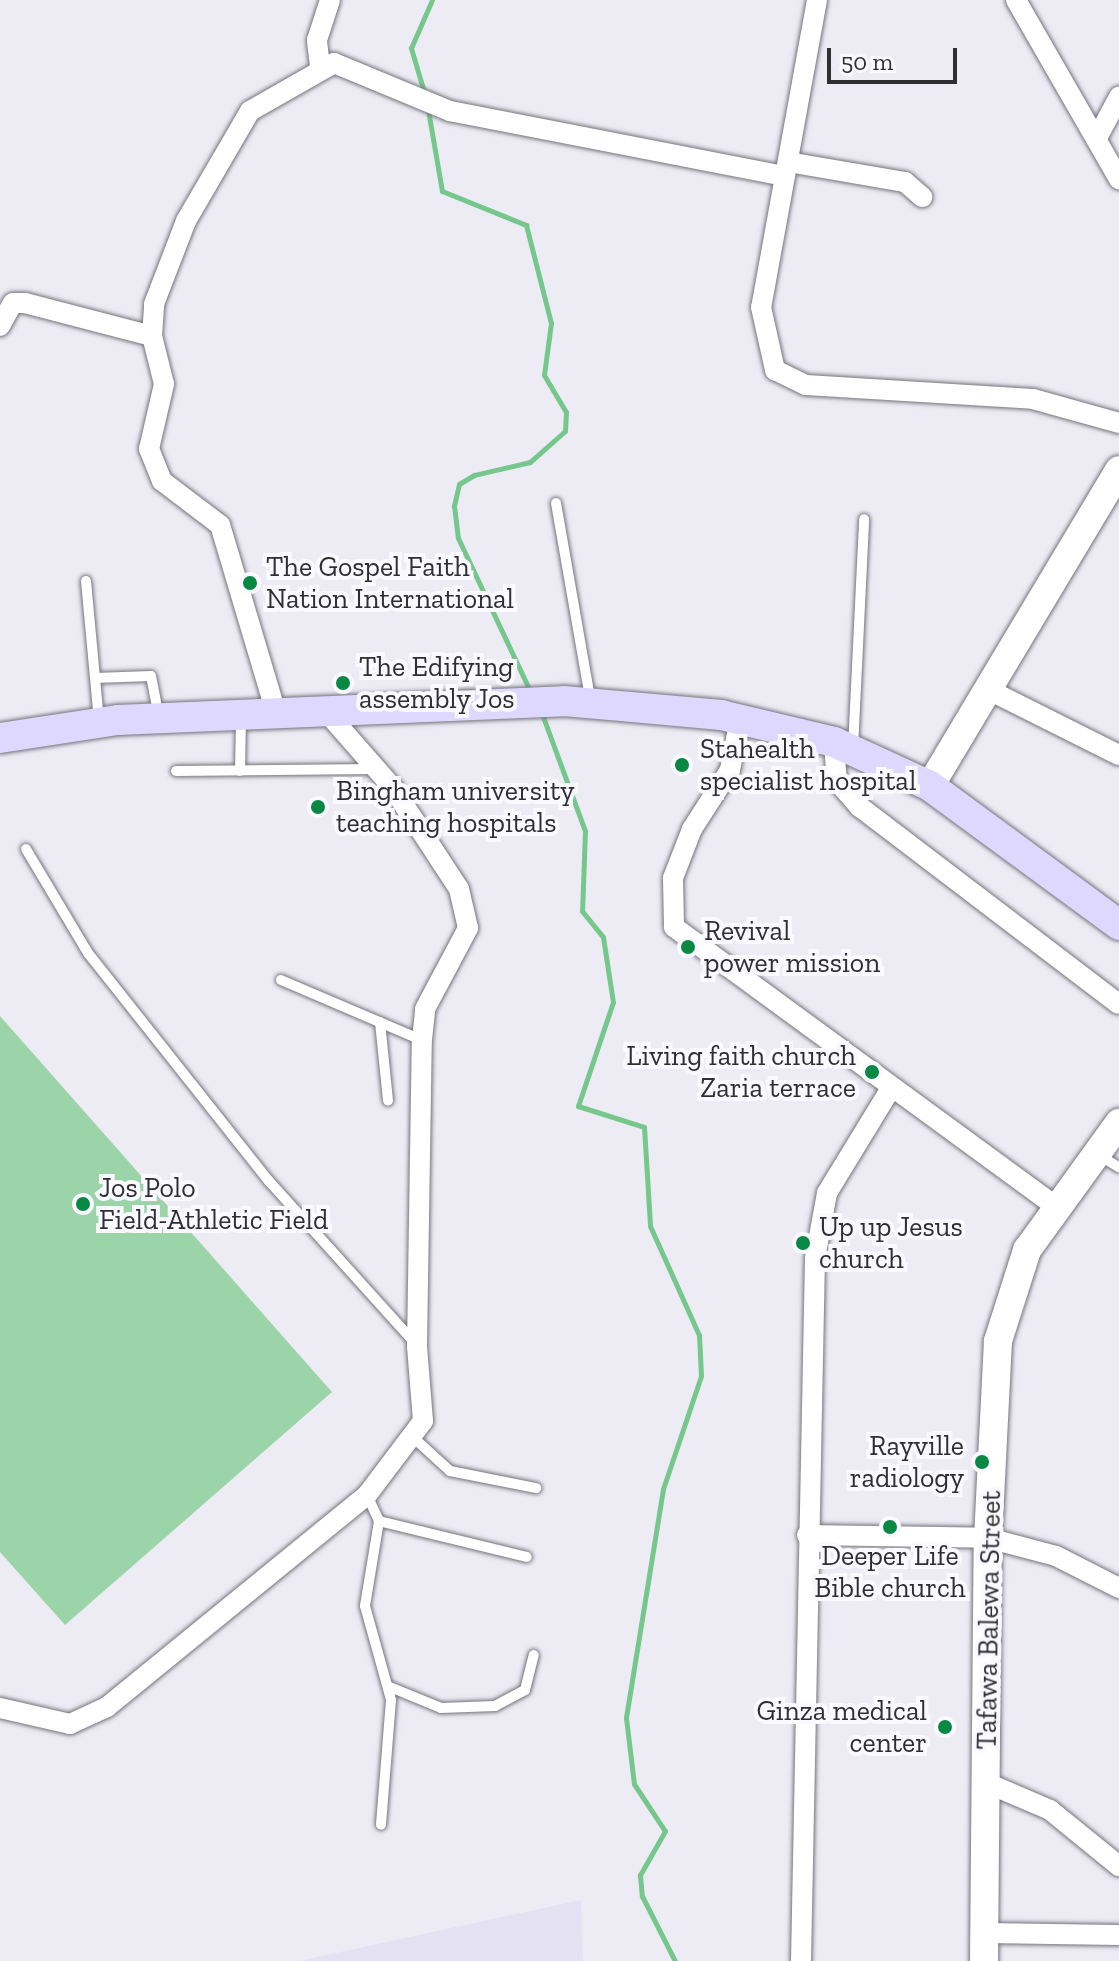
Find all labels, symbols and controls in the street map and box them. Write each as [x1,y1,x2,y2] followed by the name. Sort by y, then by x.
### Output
[831,32,961,82] scale bar
[841,47,893,76] text: 50 m
[266,550,514,616] place label: The Gospel Faith Nation International
[241,574,259,592] marker: The Gospel Faith Nation International
[359,650,516,716] place label: The Edifying assembly Jos
[334,674,352,692] marker: The Edifying assembly Jos
[700,732,916,798] place label: Stahealth specialist hospital
[671,754,693,776] marker: Stahealth specialist hospital
[336,774,575,840] place label: Bingham university teaching hospitals
[307,796,329,818] marker: Bingham university teaching hospitals
[704,914,881,980] place label: Revival power mission
[679,938,697,956] marker: Revival power mission
[626,1039,856,1105] place label: Living faith church Zaria terrace
[863,1063,881,1081] marker: Living faith church Zaria terrace
[99,1171,328,1237] place label: Jos Polo Field-Athletic Field
[74,1195,92,1213] marker: Jos Polo Field-Athletic Field
[819,1210,963,1276] place label: Up up Jesus church
[794,1234,812,1252] marker: Up up Jesus church
[850,1429,964,1495] place label: Rayville radiology
[971,1451,993,1473] marker: Rayville radiology
[970,1490,1008,1750] street label: Tafawa Balewa Street
[881,1518,899,1536] marker: Deeper Life Bible church
[814,1539,966,1605] place label: Deeper Life Bible church
[756,1694,927,1760] place label: Ginza medical center
[934,1716,956,1738] marker: Ginza medical center

